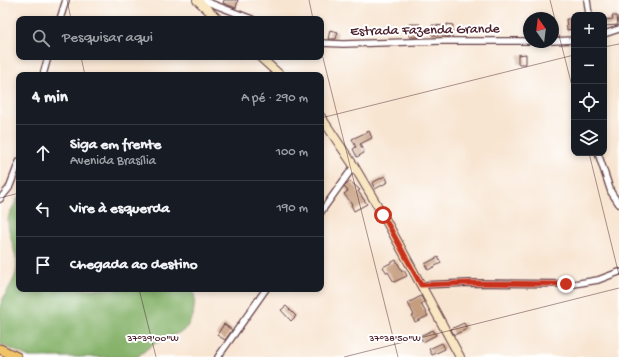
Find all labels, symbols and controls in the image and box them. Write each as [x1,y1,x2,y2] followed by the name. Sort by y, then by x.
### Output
[523,12,559,48] north arrow
[571,12,607,156] map controls
[571,12,607,48] button: +
[16,16,324,60] search box
[350,21,501,41] street label: Estrada Fazenda Grande
[30,27,52,49] icon: search
[62,29,153,47] text: Pesquisar aqui
[571,48,607,84] button: −
[571,84,607,120] button: locate
[32,88,68,108] text: 4 min
[241,91,308,106] text: A pé · 290 m
[571,120,607,156] button: layers
[70,136,161,154] text: Siga em frente
[32,142,54,164] icon: ahead
[276,145,308,160] text: 100 m
[70,154,156,169] text: Avenida Brasília
[32,198,54,220] icon: left
[70,200,170,218] text: Vire à esquerda
[277,201,308,216] text: 190 m
[374,206,392,224] route start
[32,254,54,276] icon: arrive
[70,256,197,274] text: Chegada ao destino
[557,275,575,293] route end
[126,333,179,345] text: 37°39'00"W
[368,333,421,345] text: 37°38'50"W

